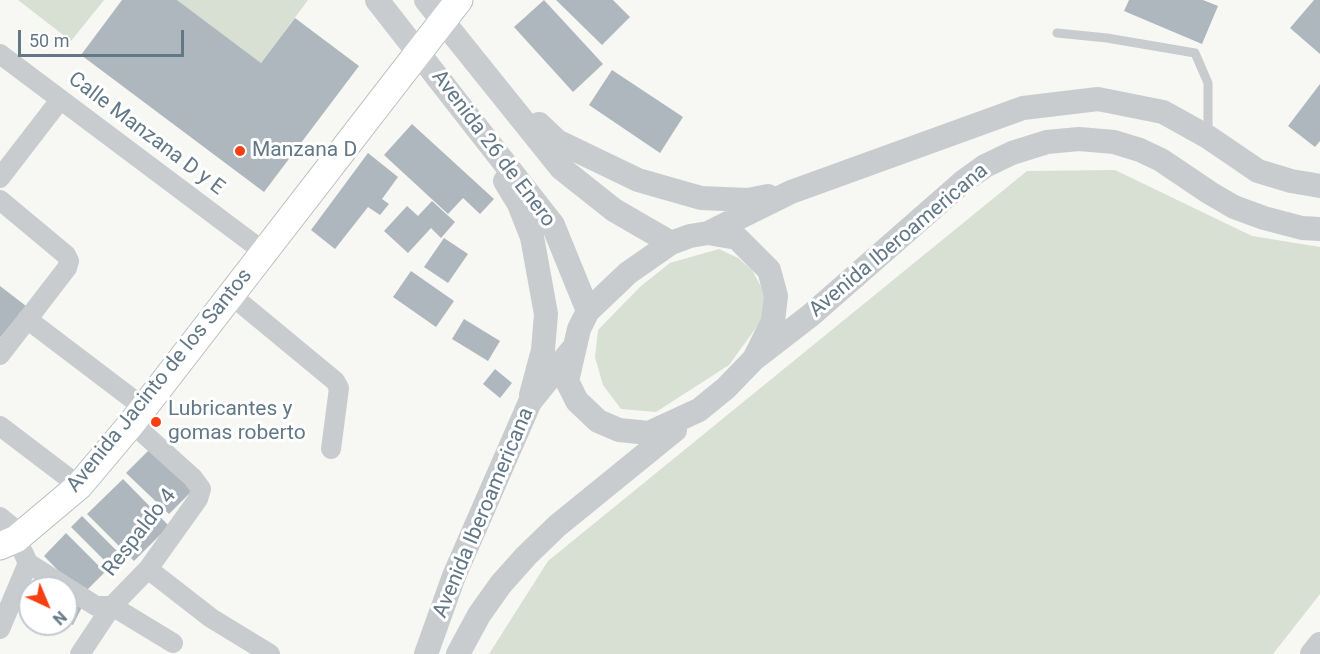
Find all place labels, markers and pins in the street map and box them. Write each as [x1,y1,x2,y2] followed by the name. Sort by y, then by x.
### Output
[252,138,357,164] place label: Manzana D
[233,144,247,158] marker: Manzana D
[168,397,306,447] place label: Lubricantes y gomas roberto
[149,415,163,429] marker: Lubricantes y gomas roberto

